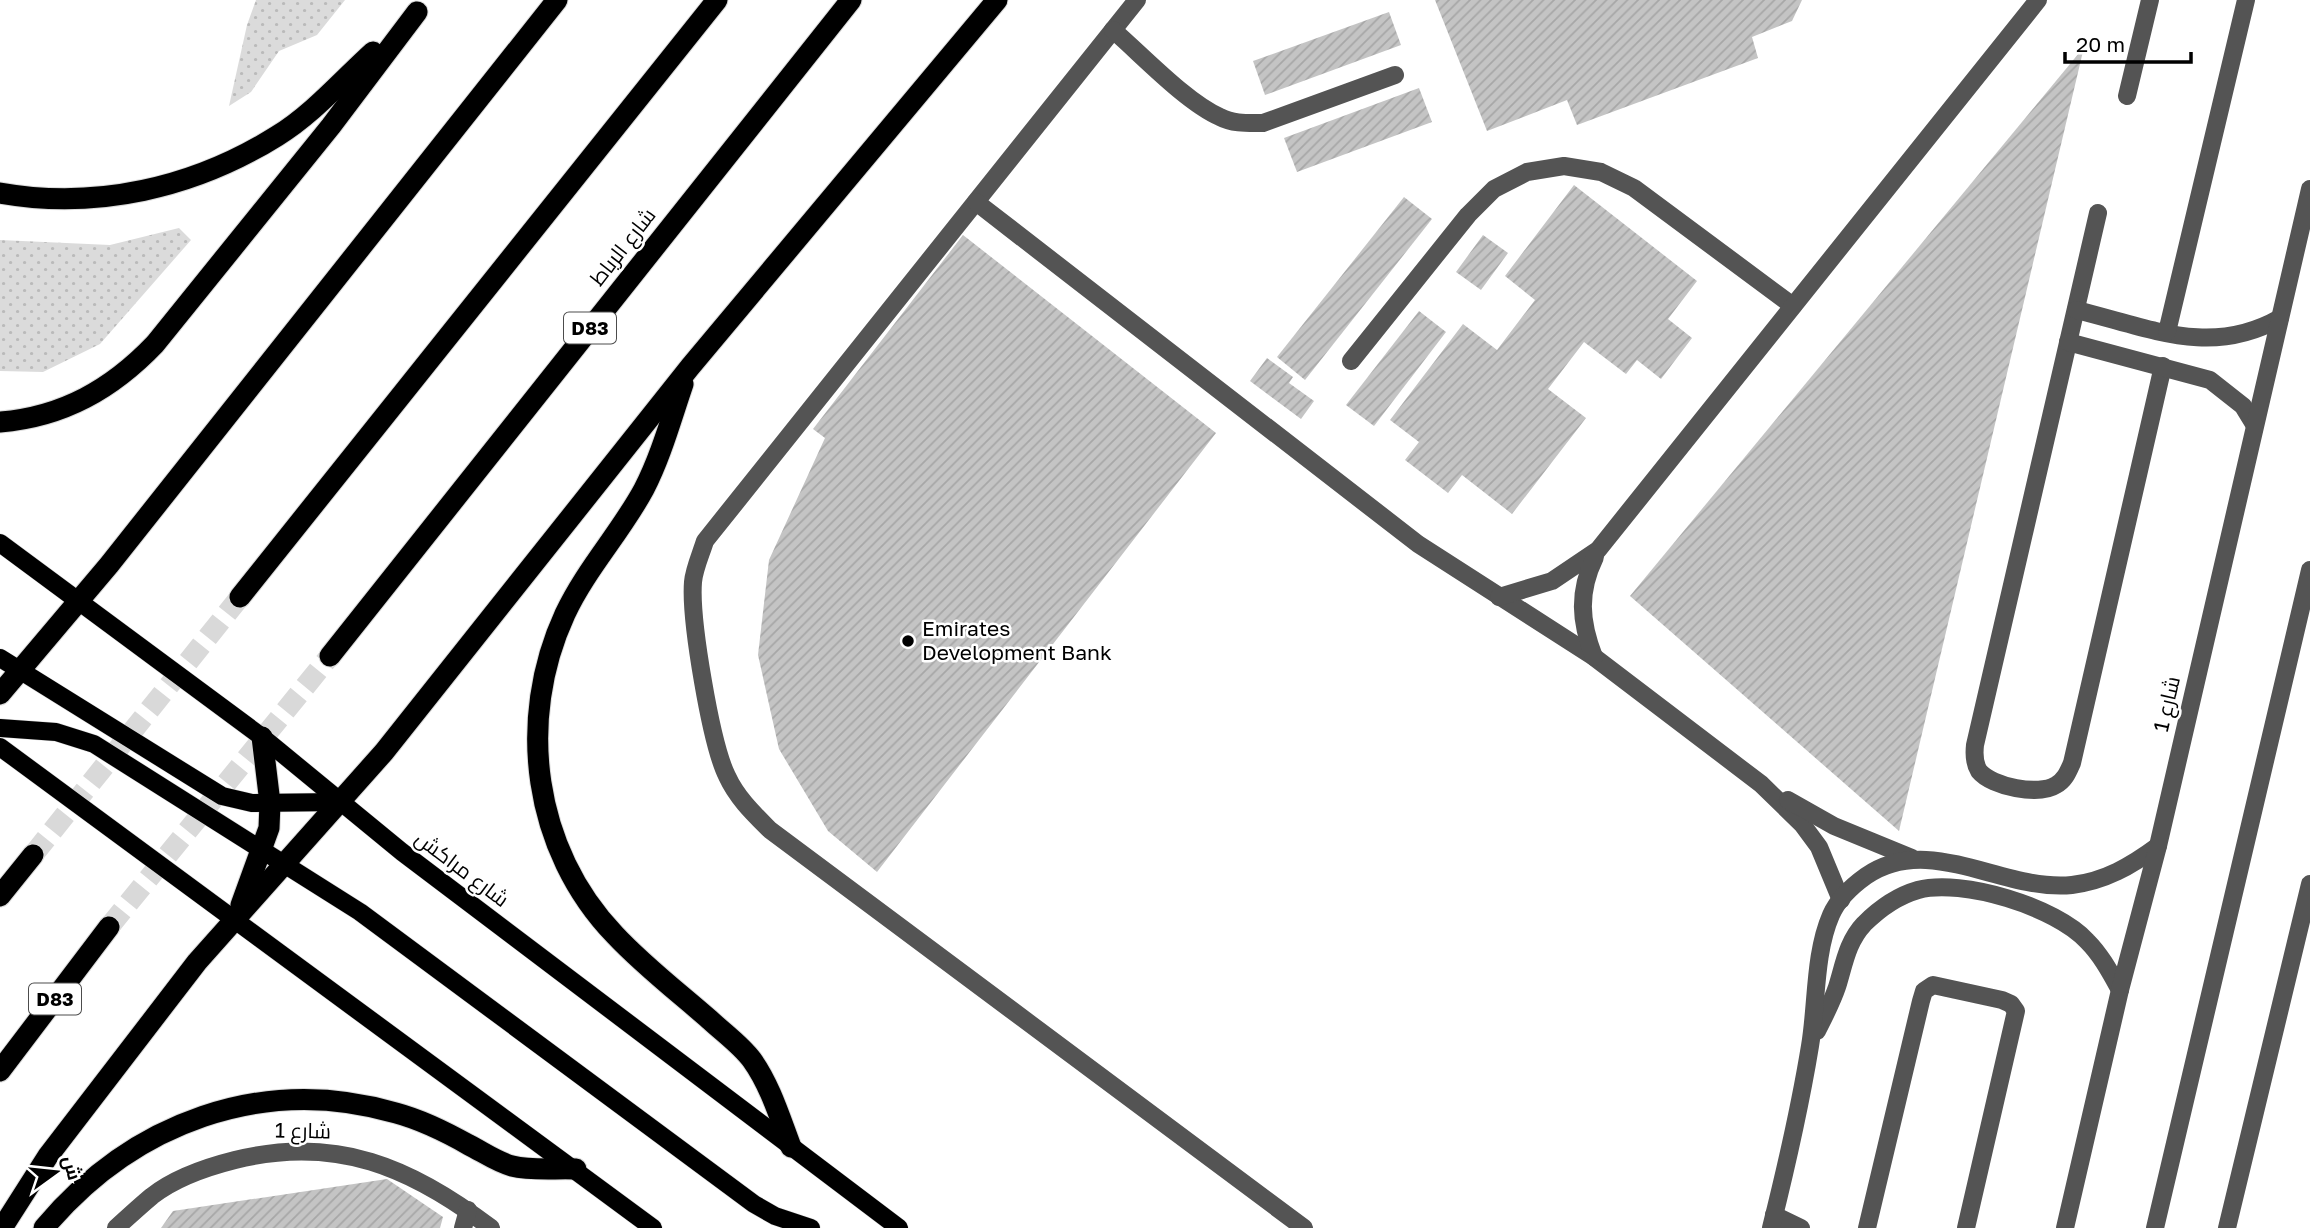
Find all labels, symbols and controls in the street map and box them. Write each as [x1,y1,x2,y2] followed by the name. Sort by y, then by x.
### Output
[2065,21,2191,65] scale bar
[2076,31,2125,57] text: 20 m
[584,202,662,292] street label: شارع الرباط
[564,312,616,344] road number: D83
[922,615,1112,665] place label: Emirates Development Bank
[900,633,916,649] marker: Emirates Development Bank
[2147,674,2187,734] street label: شارع 1
[409,825,515,913] street label: شارع مراكش
[29,984,81,1015] road number: D83
[275,1117,331,1145] street label: شارع 1
[21,1137,91,1207] north arrow
[58,1153,87,1182] text: ش

